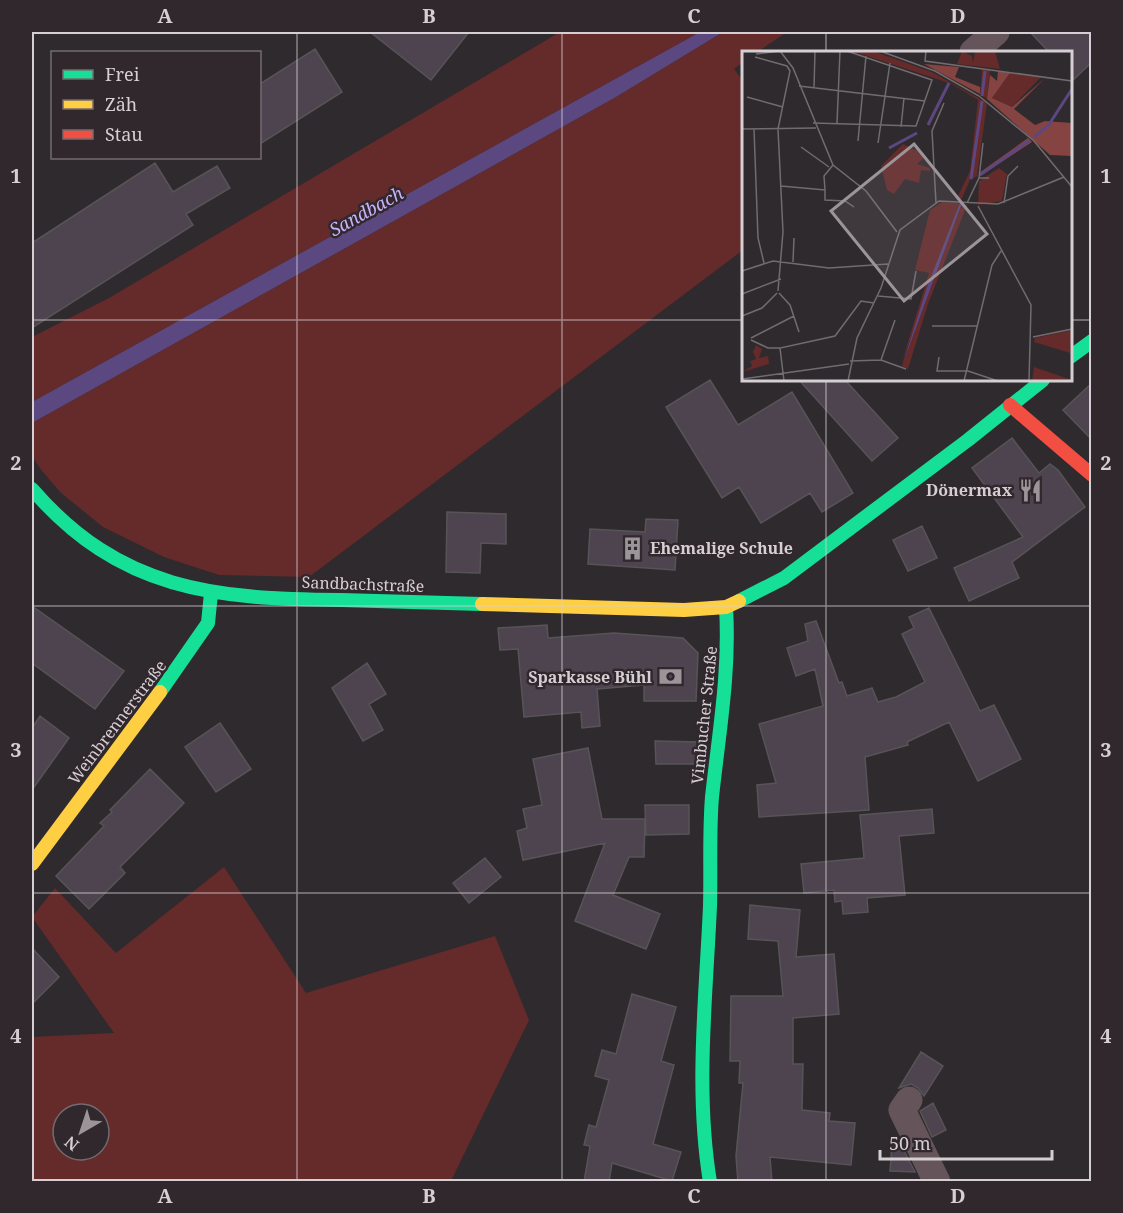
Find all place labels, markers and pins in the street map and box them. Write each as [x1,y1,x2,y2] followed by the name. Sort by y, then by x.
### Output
[1017,477,1043,503] restaurant icon: Dönermax
[926,479,1013,501] place label: Dönermax
[619,535,645,561] building icon: Ehemalige Schule
[650,537,793,559] place label: Ehemalige Schule
[657,664,683,690] bank icon: Sparkasse Bühl
[528,666,652,688] place label: Sparkasse Bühl

